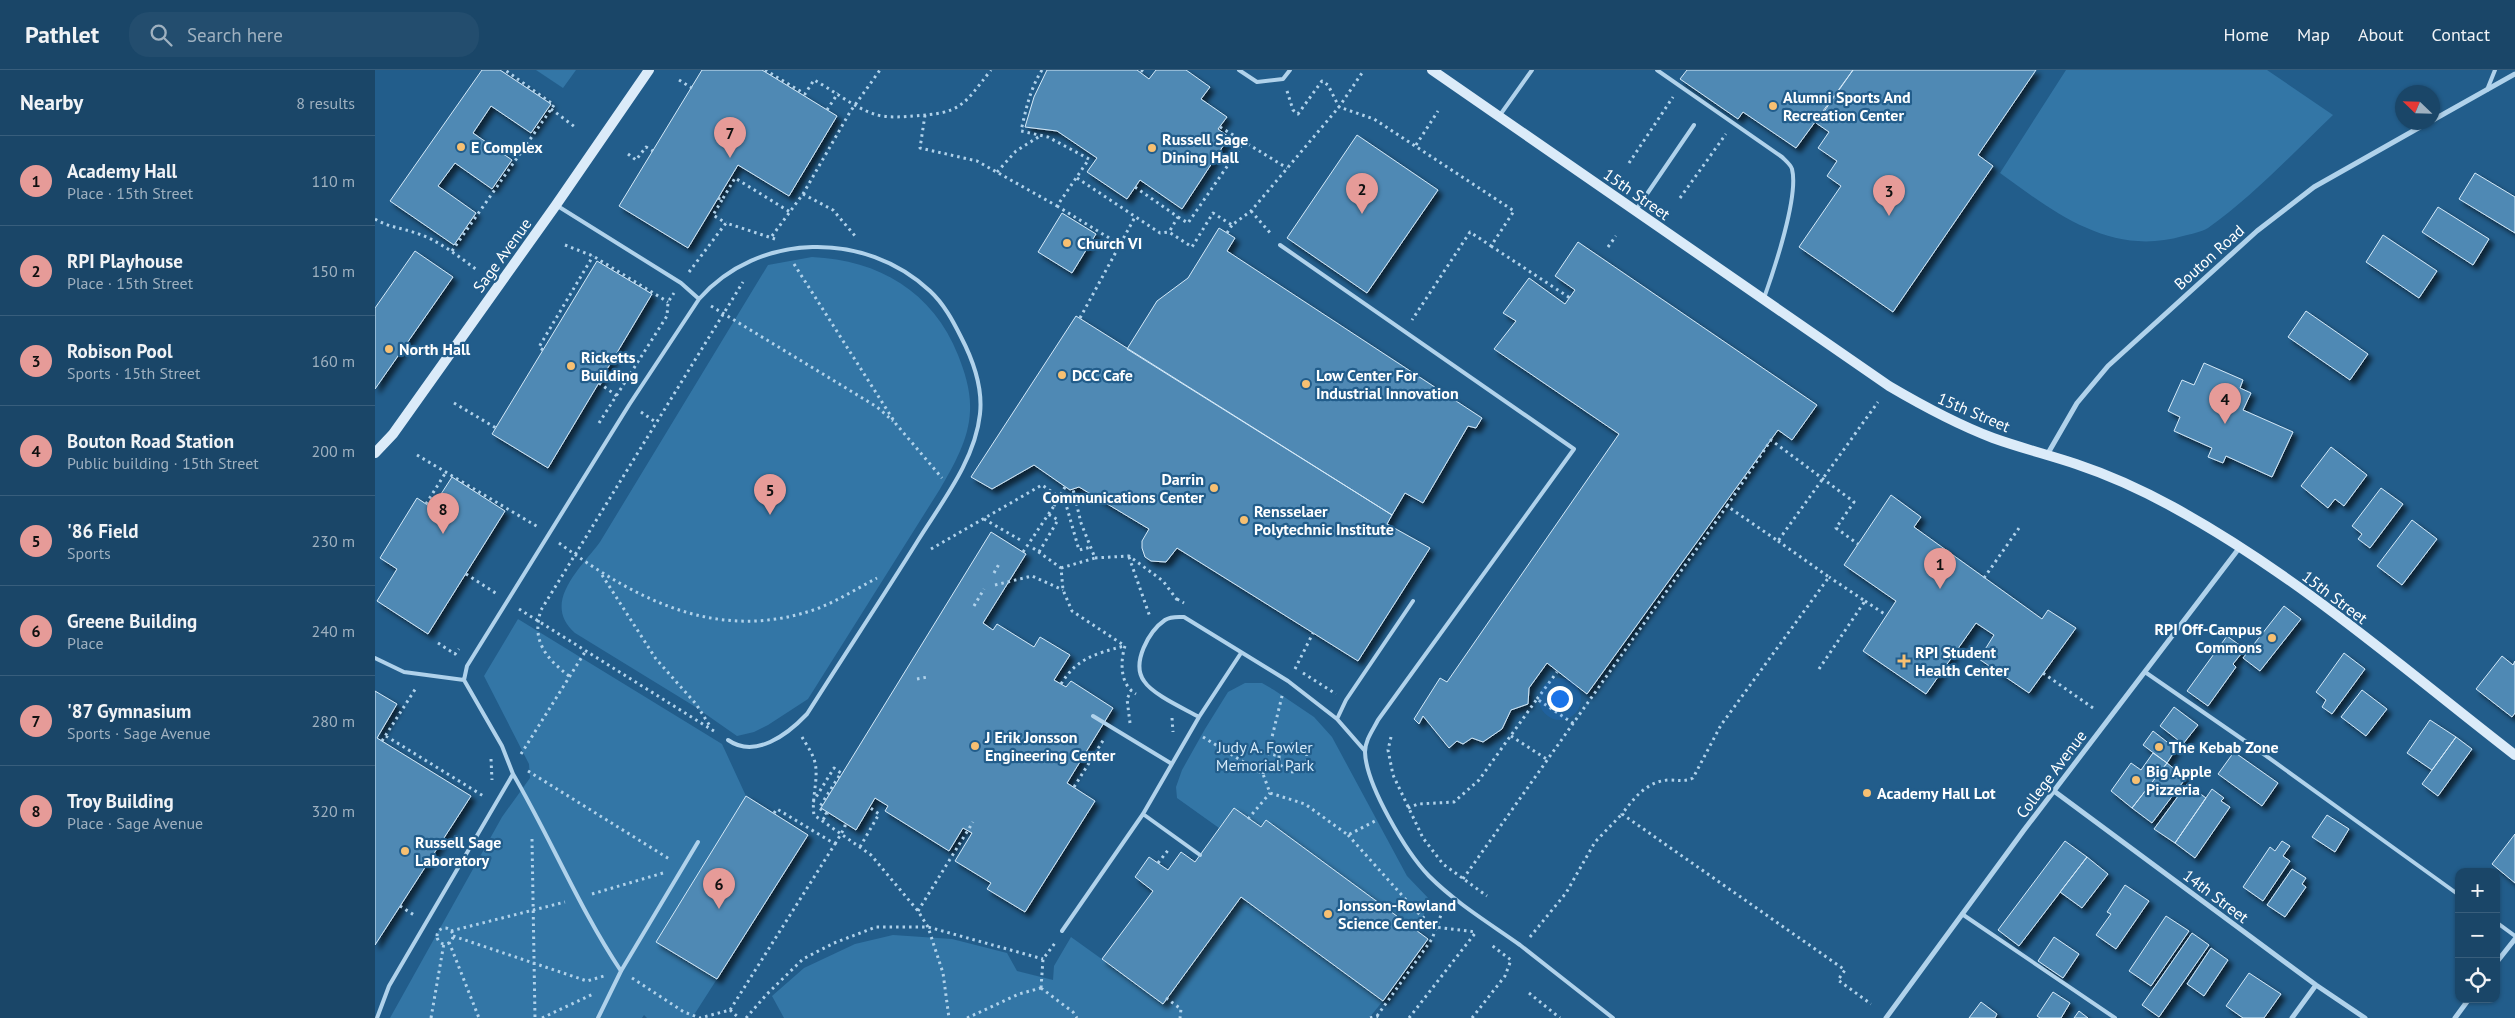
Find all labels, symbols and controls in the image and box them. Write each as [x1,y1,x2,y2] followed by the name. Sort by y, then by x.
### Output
[129,12,479,57] search box
[25,19,99,50] text: Pathlet
[147,21,175,49] icon: search
[187,23,283,47] text: Search here
[2223,23,2269,46] text: Home
[2297,23,2330,46] text: Map
[2358,23,2404,46] text: About
[2432,23,2490,46] text: Contact
[2395,85,2440,130] north arrow
[1783,87,1911,125] place label: Alumni Sports And Recreation Center
[20,89,83,116] text: Nearby
[296,93,355,113] text: 8 results
[1767,100,1779,112] marker: Alumni Sports And Recreation Center
[714,117,746,158] pin: 7
[1162,129,1248,167] place label: Russell Sage Dining Hall
[471,137,543,157] place label: E Complex
[455,141,467,153] marker: E Complex
[1146,142,1158,154] marker: Russell Sage Dining Hall
[67,159,177,183] text: Academy Hall
[1600,164,1675,225] street label: 15th Street
[31,171,41,191] text: 1
[312,171,355,191] text: 110 m
[1346,173,1378,214] pin: 2
[1873,175,1905,216] pin: 3
[67,183,193,203] text: Place · 15th Street
[468,214,536,296] street label: Sage Avenue
[2170,220,2248,294] street label: Bouton Road
[1077,233,1142,253] place label: Church VI
[1061,237,1073,249] marker: Church VI
[67,249,183,273] text: RPI Playhouse
[31,261,41,281] text: 2
[312,261,355,281] text: 150 m
[67,273,193,293] text: Place · 15th Street
[67,339,173,363] text: Robison Pool
[399,339,471,359] place label: North Hall
[383,343,395,355] marker: North Hall
[581,347,638,385] place label: Ricketts Building
[31,351,41,371] text: 3
[312,351,355,371] text: 160 m
[565,360,577,372] marker: Ricketts Building
[67,363,200,383] text: Sports · 15th Street
[1072,365,1133,385] place label: DCC Cafe
[1316,365,1459,403] place label: Low Center For Industrial Innovation
[1056,369,1068,381] marker: DCC Cafe
[1300,378,1312,390] marker: Low Center For Industrial Innovation
[2209,383,2241,424] pin: 4
[1935,388,2014,436] street label: 15th Street
[67,429,234,453] text: Bouton Road Station
[31,441,41,461] text: 4
[312,441,355,461] text: 200 m
[67,453,259,473] text: Public building · 15th Street
[1043,469,1204,507] place label: Darrin Communications Center
[754,474,786,515] pin: 5
[1208,482,1220,494] marker: Darrin Communications Center
[427,493,459,534] pin: 8
[1254,501,1394,539] place label: Rensselaer Polytechnic Institute
[1238,514,1250,526] marker: Rensselaer Polytechnic Institute
[67,519,138,543] text: '86 Field
[31,531,41,551] text: 5
[312,531,355,551] text: 230 m
[67,543,111,563] text: Sports
[1924,548,1956,589] pin: 1
[2298,566,2372,628] street label: 15th Street
[67,609,197,633] text: Greene Building
[2154,619,2262,657] place label: RPI Off-Campus Commons
[31,621,41,641] text: 6
[312,621,355,641] text: 240 m
[2266,632,2278,644] marker: RPI Off-Campus Commons
[67,633,104,653] text: Place
[1915,642,2009,680] place label: RPI Student Health Center
[1897,654,1911,668] marker: RPI Student Health Center
[1547,686,1573,712] your location
[67,699,191,723] text: '87 Gymnasium
[31,711,41,731] text: 7
[312,711,355,731] text: 280 m
[67,723,211,743] text: Sports · Sage Avenue
[2011,726,2091,822] street label: College Avenue
[984,727,1116,765] place label: J Erik Jonsson Engineering Center
[1216,737,1315,775] park label: Judy A. Fowler Memorial Park
[2169,737,2279,757] place label: The Kebab Zone
[969,740,981,752] marker: J Erik Jonsson Engineering Center
[2153,741,2165,753] marker: The Kebab Zone
[2146,761,2212,799] place label: Big Apple Pizzeria
[2130,774,2142,786] marker: Big Apple Pizzeria
[1877,783,1996,803] place label: Academy Hall Lot
[1861,787,1873,799] marker: Academy Hall Lot
[67,789,174,813] text: Troy Building
[31,801,41,821] text: 8
[312,801,355,821] text: 320 m
[67,813,203,833] text: Place · Sage Avenue
[415,832,501,870] place label: Russell Sage Laboratory
[399,845,411,857] marker: Russell Sage Laboratory
[2179,865,2253,927] street label: 14th Street
[703,868,735,909] pin: 6
[2455,868,2500,1003] map controls
[2455,868,2500,913] button: +
[1337,895,1456,933] place label: Jonsson-Rowland Science Center
[1322,908,1334,920] marker: Jonsson-Rowland Science Center
[2455,913,2500,958] button: −
[2455,958,2500,1003] button: locate

